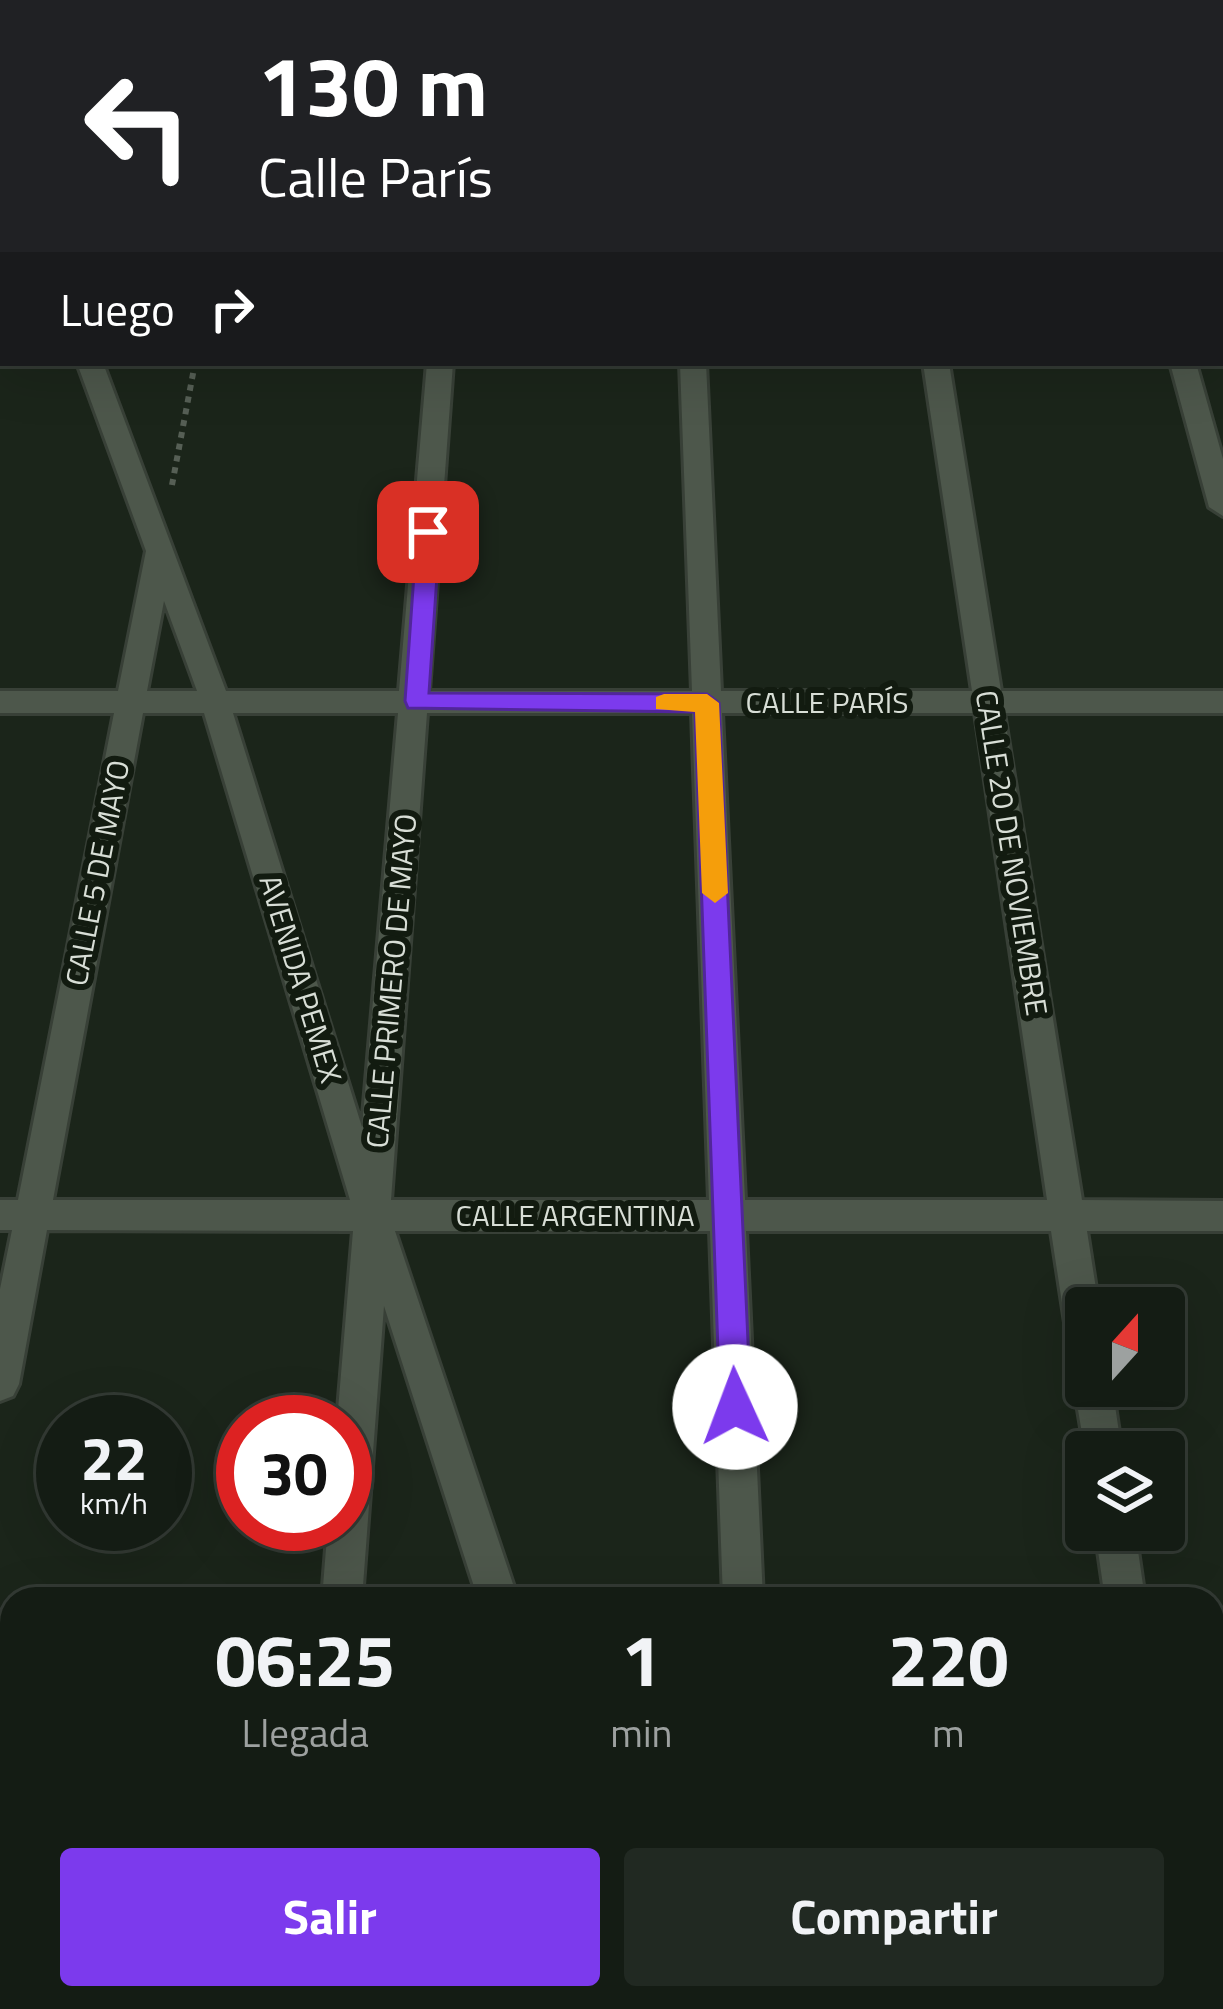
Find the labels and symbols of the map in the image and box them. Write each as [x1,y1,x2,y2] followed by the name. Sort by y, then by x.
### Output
[377,481,479,583] pin
[746,679,909,725] street label: CALLE PARÍS
[964,687,1060,1019] street label: CALLE 20 DE NOVIEMBRE
[53,756,141,989] street label: CALLE 5 DE MAYO
[353,812,429,1150] street label: CALLE PRIMERO DE MAYO
[248,869,354,1089] street label: AVENIDA PEMEX
[455,1192,695,1238] street label: CALLE ARGENTINA
[1065,1287,1185,1407] north arrow
[672,1344,798,1470] position arrow
[216,1395,372,1551] speed limit sign: 30

